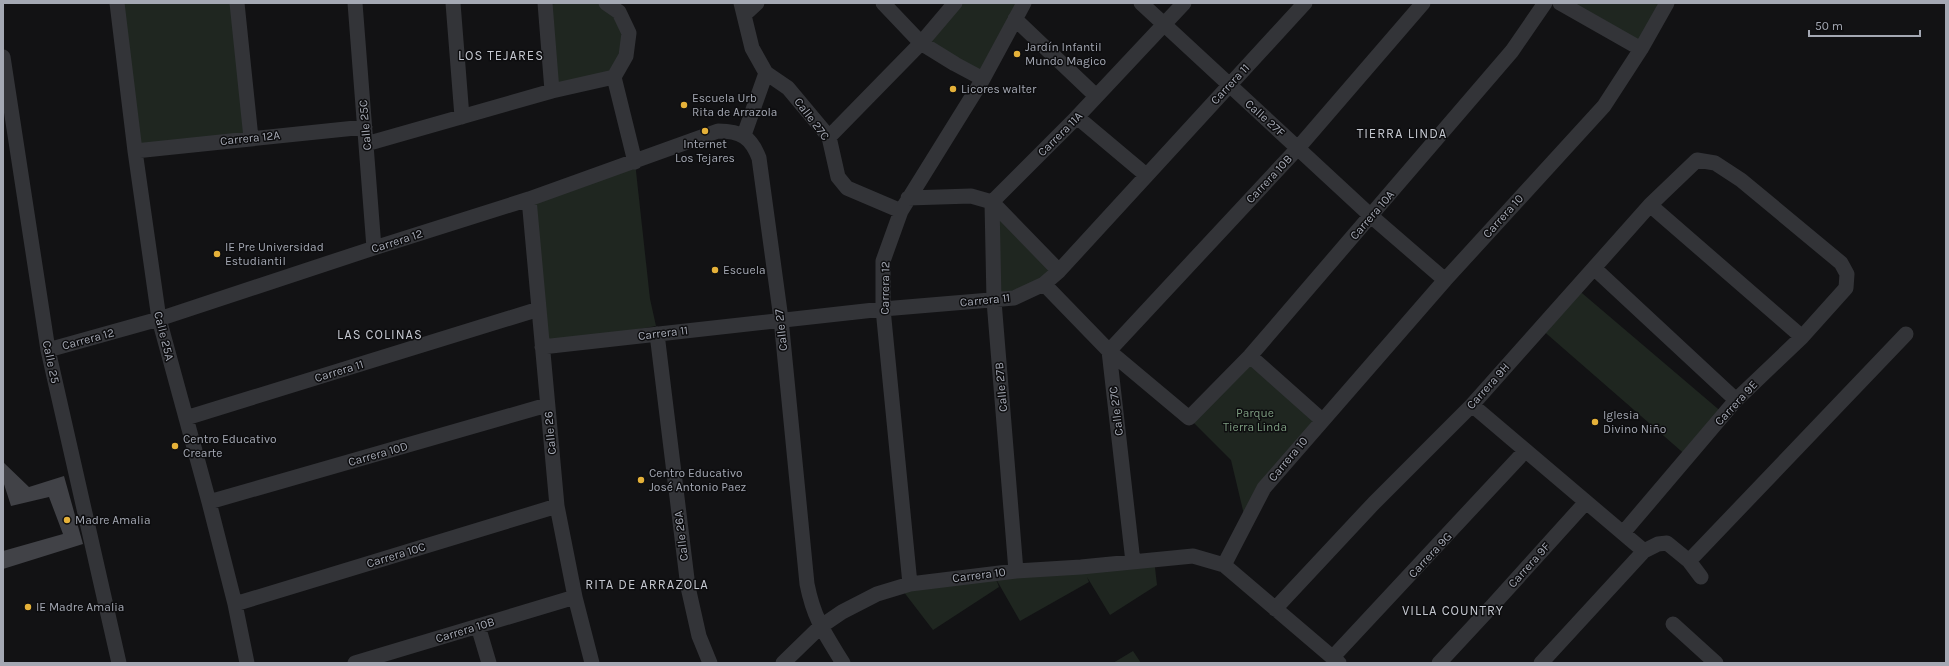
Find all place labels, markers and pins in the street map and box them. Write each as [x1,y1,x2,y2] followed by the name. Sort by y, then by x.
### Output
[1025,40,1106,68] place label: Jardín Infantil Mundo Magico
[1012,49,1022,59] marker: Jardín Infantil Mundo Magico
[961,82,1037,96] place label: Licores walter
[948,84,958,94] marker: Licores walter
[692,91,777,119] place label: Escuela Urb Rita de Arrazola
[679,100,689,110] marker: Escuela Urb Rita de Arrazola
[700,126,710,136] marker: Internet Los Tejares
[675,137,735,165] place label: Internet Los Tejares
[225,240,324,268] place label: IE Pre Universidad Estudiantil
[212,249,222,259] marker: IE Pre Universidad Estudiantil
[723,263,766,277] place label: Escuela
[710,265,720,275] marker: Escuela
[1603,408,1666,436] place label: Iglesia Divino Niño
[1590,417,1600,427] marker: Iglesia Divino Niño
[183,432,277,460] place label: Centro Educativo Crearte
[170,441,180,451] marker: Centro Educativo Crearte
[649,466,747,494] place label: Centro Educativo José Antonio Paez
[636,475,646,485] marker: Centro Educativo José Antonio Paez
[75,513,151,527] place label: Madre Amalia
[62,515,72,525] marker: Madre Amalia
[36,600,124,614] place label: IE Madre Amalia
[23,602,33,612] marker: IE Madre Amalia

